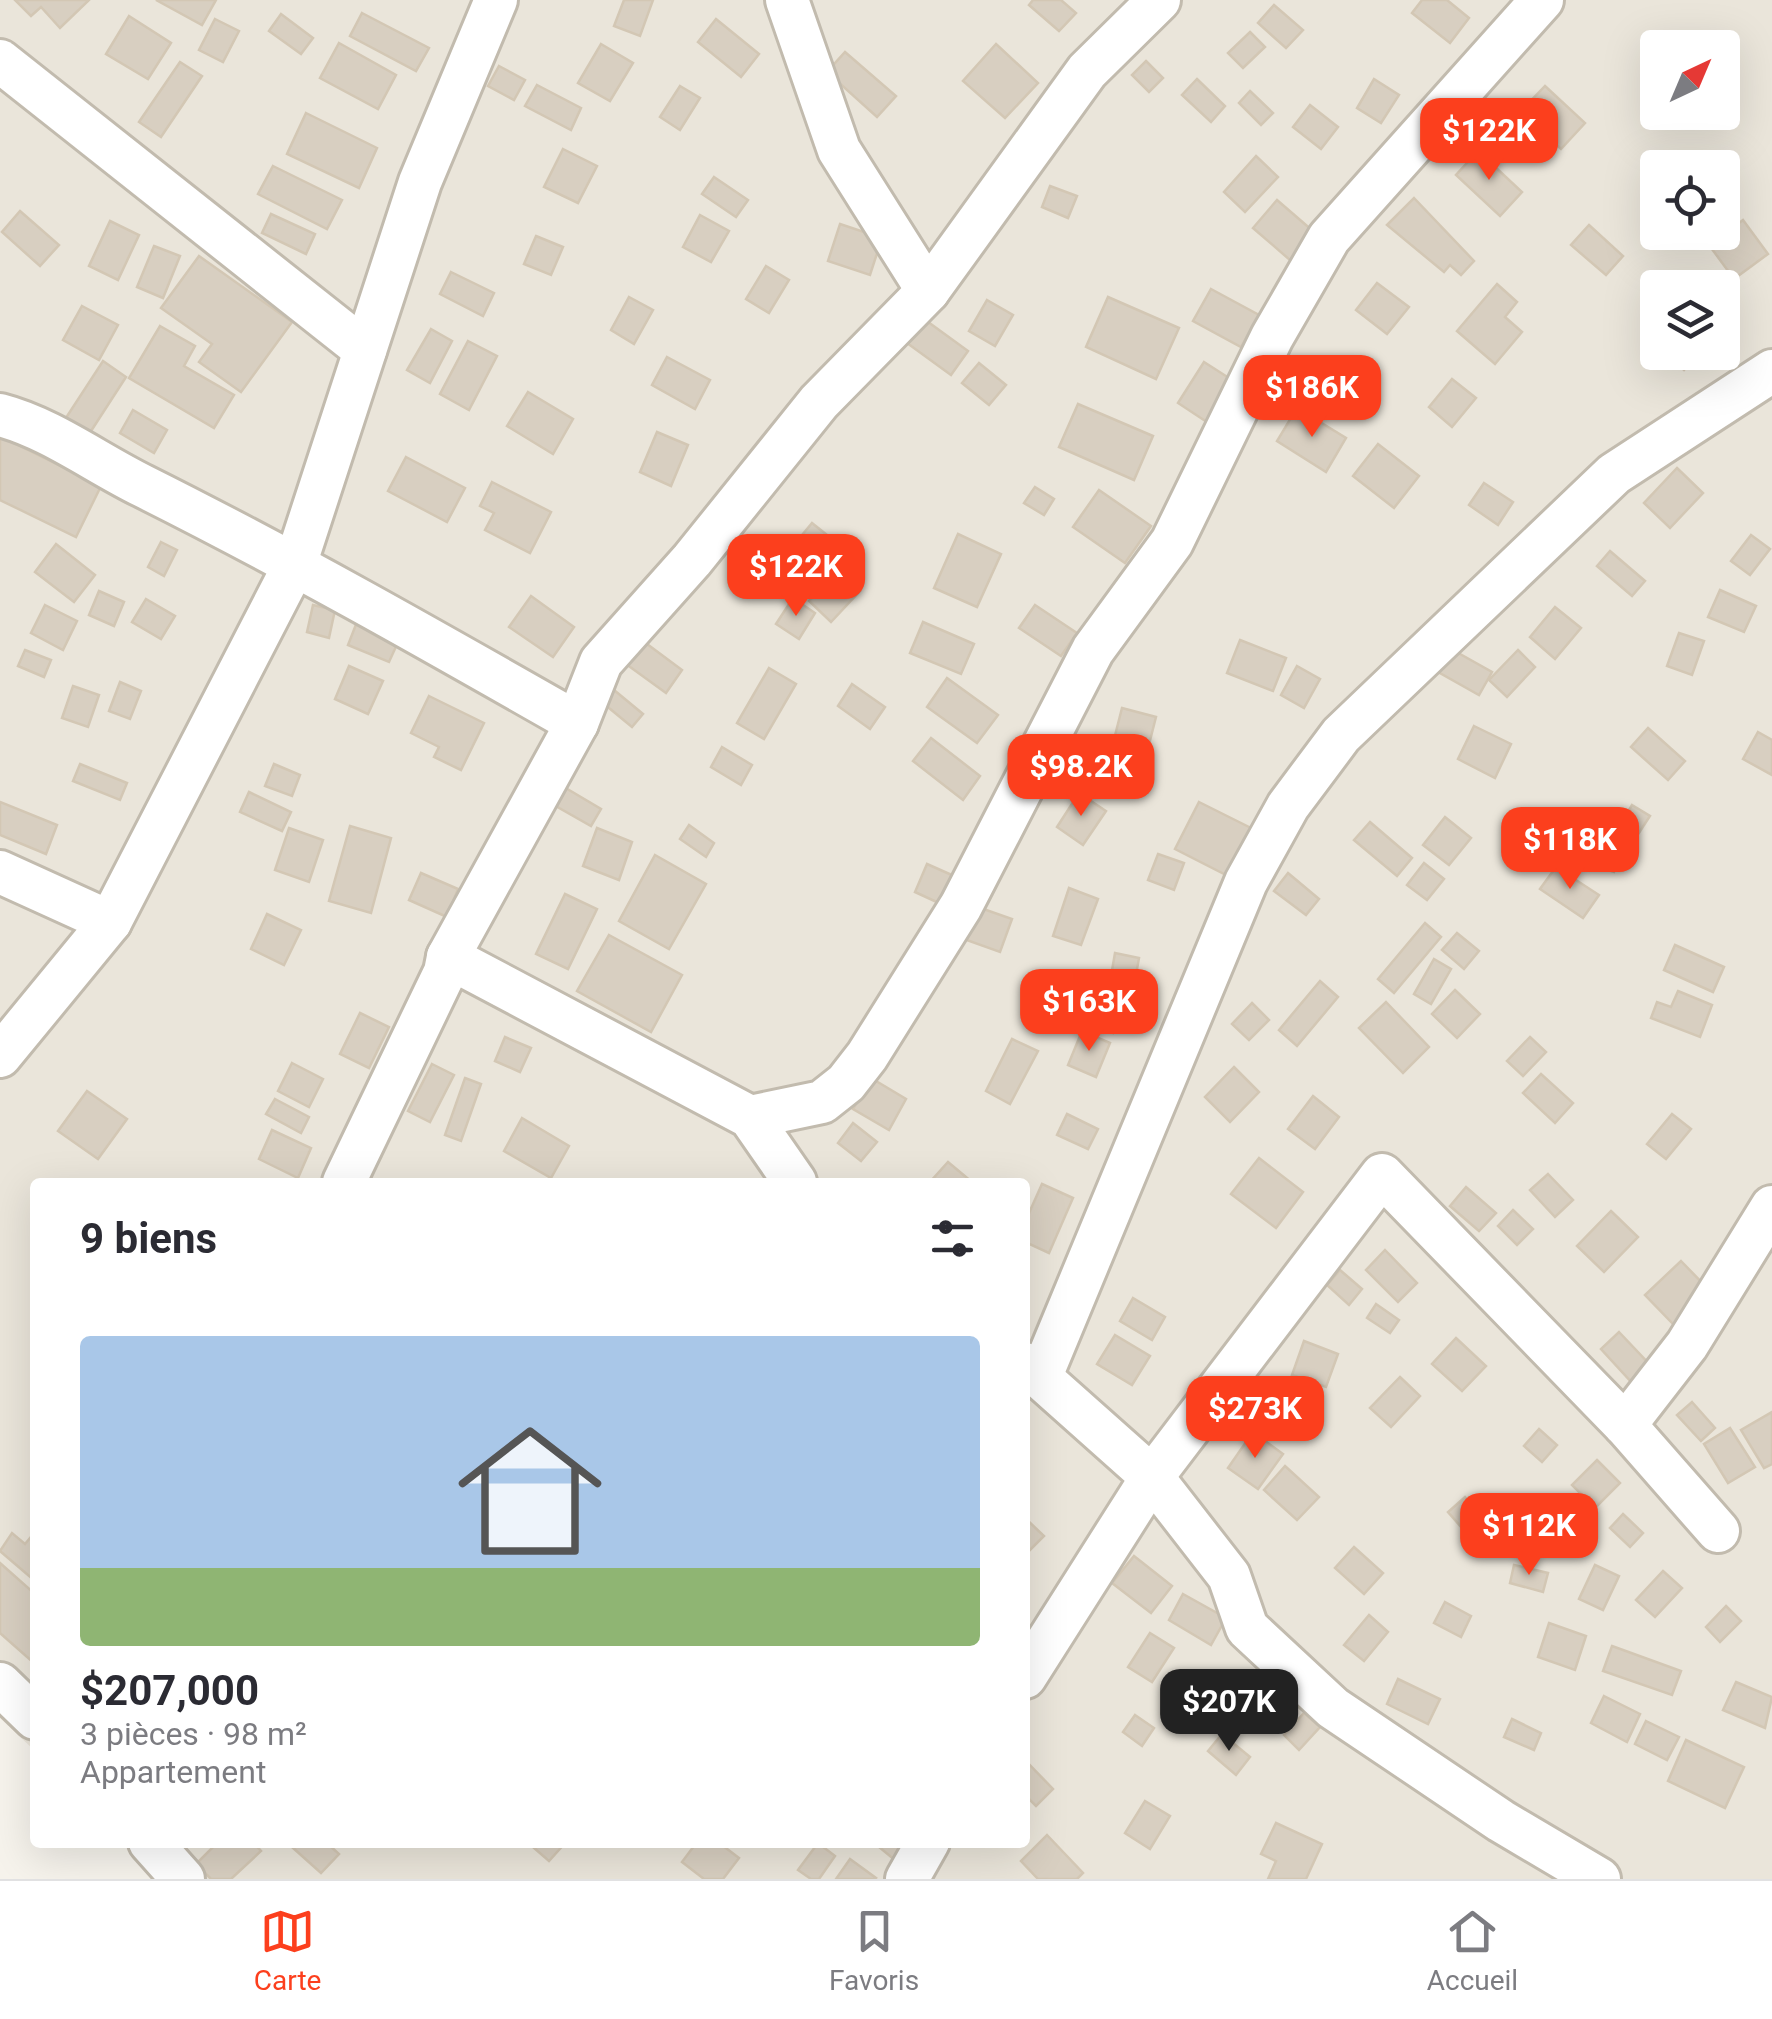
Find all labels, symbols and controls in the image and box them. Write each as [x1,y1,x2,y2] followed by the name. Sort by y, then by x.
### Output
[1640,30,1740,130] north arrow
[1640,30,1740,370] map controls
[1419,98,1559,183] pin: $122K
[1442,111,1536,149] text: $122K
[1640,150,1740,250] button: locate
[1640,270,1740,370] button: layers
[1242,355,1382,440] pin: $186K
[1265,368,1359,406] text: $186K
[726,534,866,619] pin: $122K
[749,547,843,585] text: $122K
[1000,734,1162,819] pin: $98.2K
[1029,747,1133,785] text: $98.2K
[1500,807,1640,892] pin: $118K
[1523,820,1617,858] text: $118K
[1019,969,1159,1054] pin: $163K
[1042,982,1136,1020] text: $163K
[925,1211,980,1266] icon: filters
[80,1214,217,1263] text: 9 biens
[1185,1376,1325,1461] pin: $273K
[1208,1389,1302,1427] text: $273K
[440,1401,620,1581] icon: home
[1459,1493,1599,1578] pin: $112K
[1482,1506,1576,1544] text: $112K
[80,1666,259,1715] text: $207,000
[1159,1669,1299,1754] pin: $207K
[1182,1682,1276,1720] text: $207K
[80,1715,307,1753] text: 3 pièces · 98 m²
[80,1753,266,1791] text: Appartement
[254,1904,321,1997] tab: Carte
[829,1904,919,1997] tab: Favoris
[1427,1904,1518,1997] tab: Accueil

